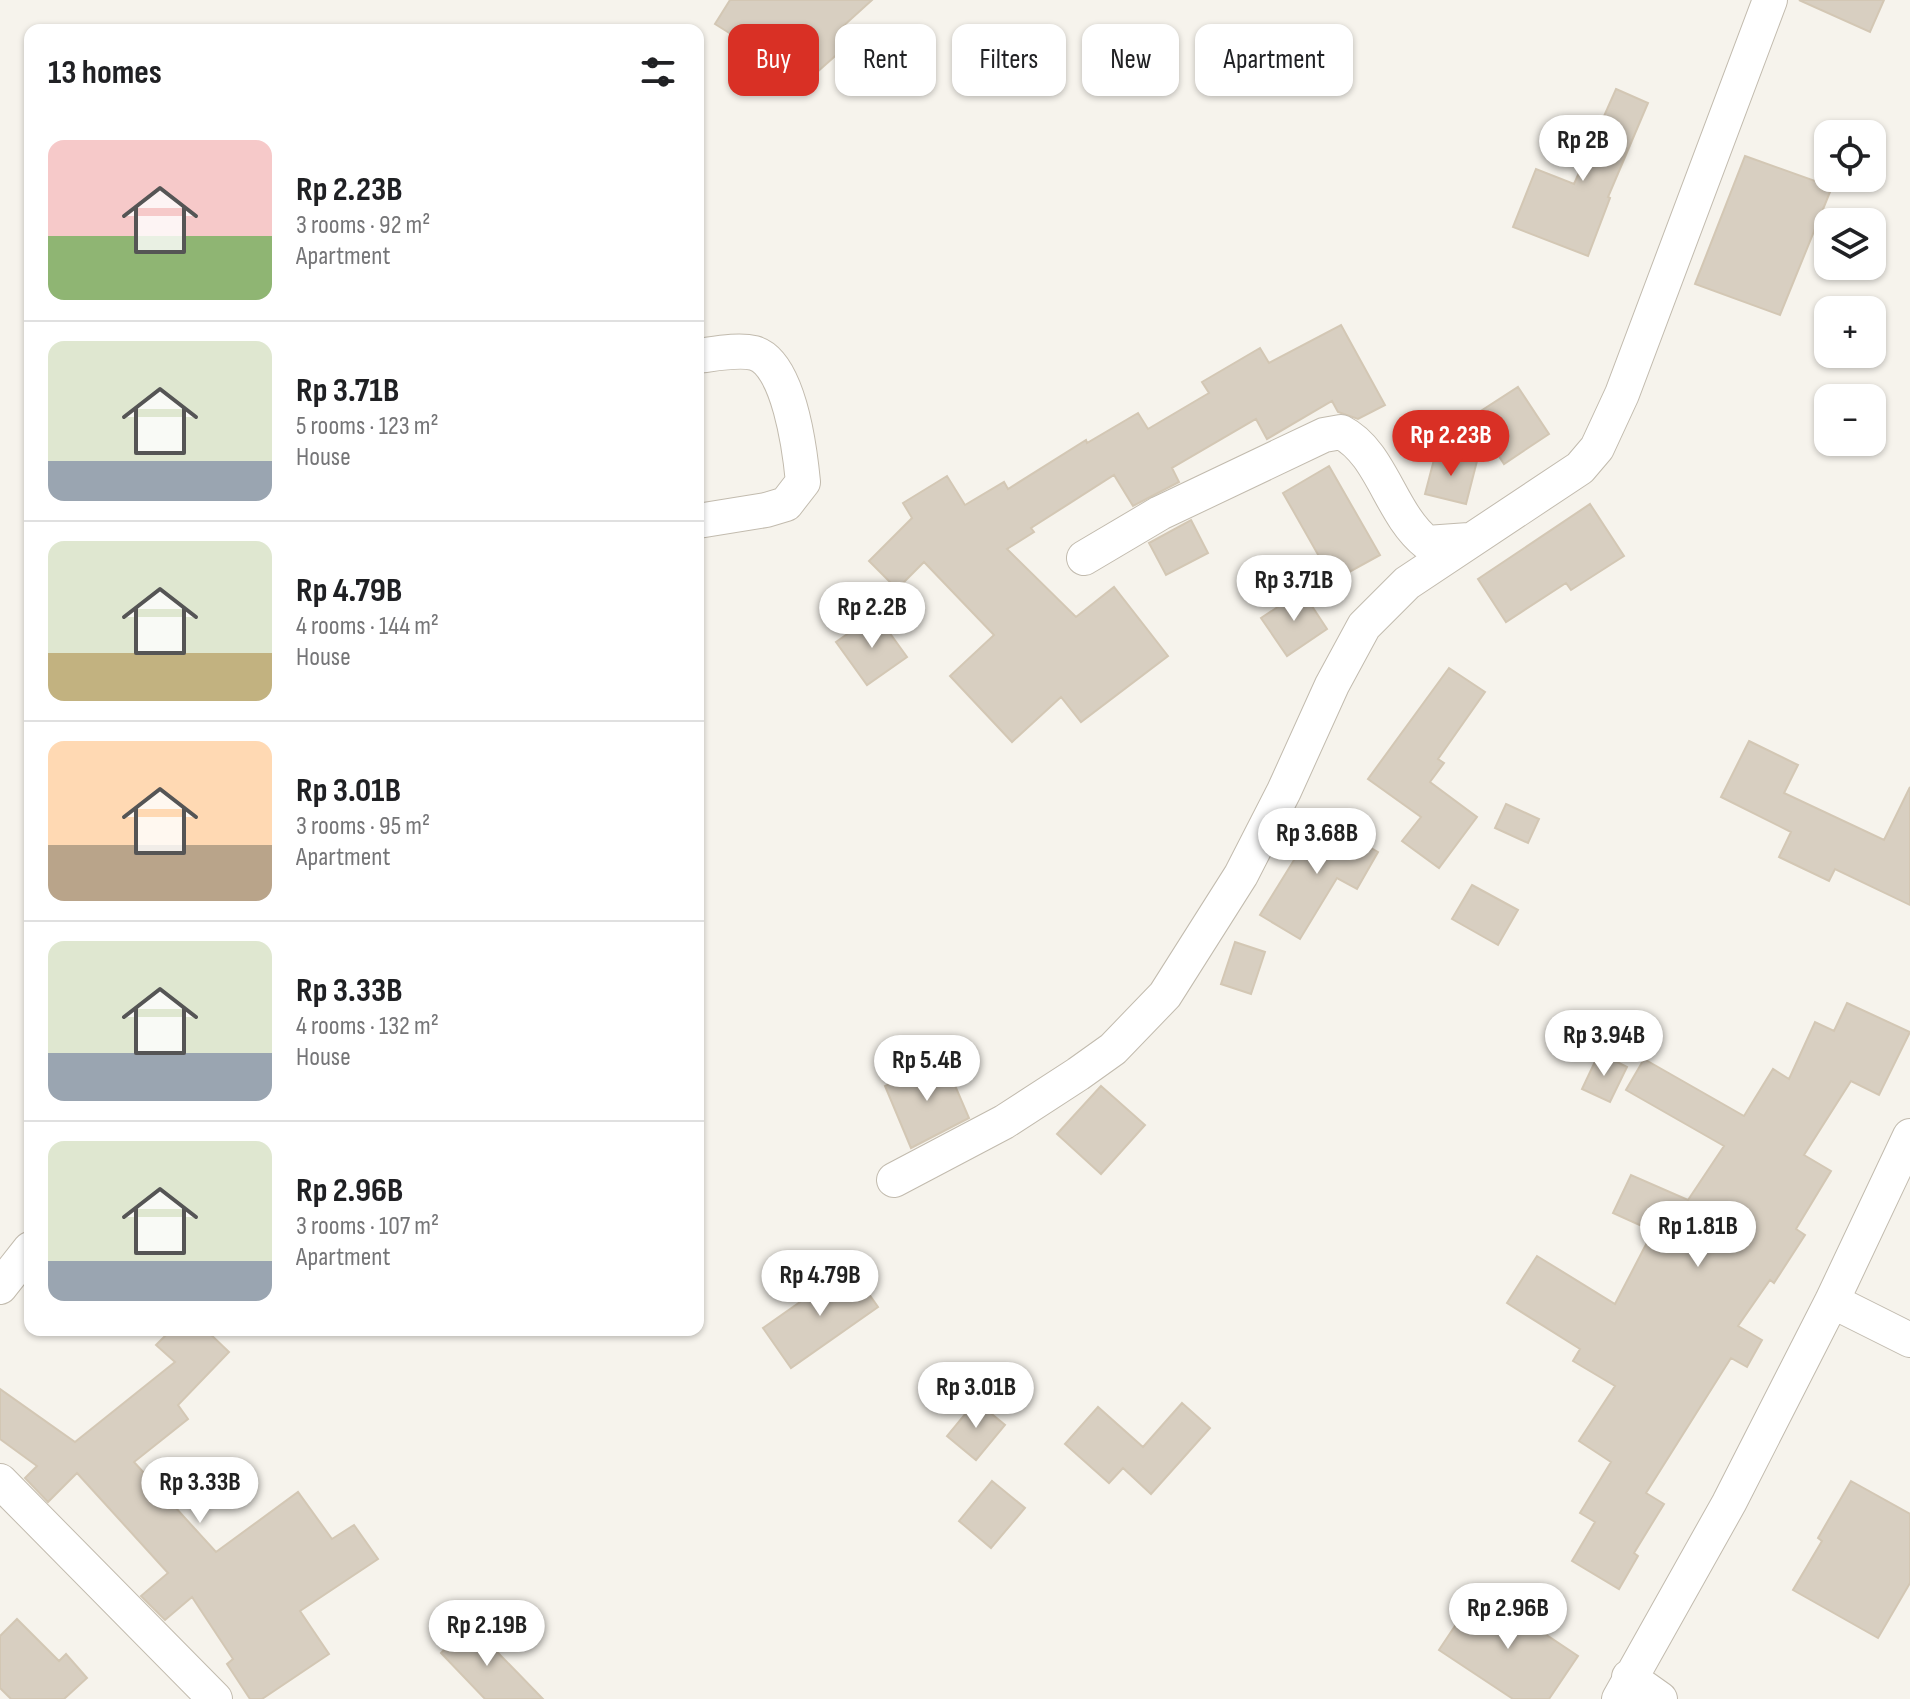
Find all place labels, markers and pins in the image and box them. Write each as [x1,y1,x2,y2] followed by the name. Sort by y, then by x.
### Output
[1527,115,1639,183] pin: Rp 2B
[1368,410,1534,478] pin: Rp 2.23B
[1211,555,1377,623] pin: Rp 3.71B
[798,582,946,650] pin: Rp 2.2B
[1234,808,1400,876] pin: Rp 3.68B
[1521,1010,1687,1078] pin: Rp 3.94B
[853,1035,1001,1103] pin: Rp 5.4B
[1615,1201,1781,1269] pin: Rp 1.81B
[737,1250,903,1318] pin: Rp 4.79B
[893,1362,1059,1430] pin: Rp 3.01B
[117,1457,283,1525] pin: Rp 3.33B
[1425,1583,1591,1651] pin: Rp 2.96B
[404,1600,570,1668] pin: Rp 2.19B

